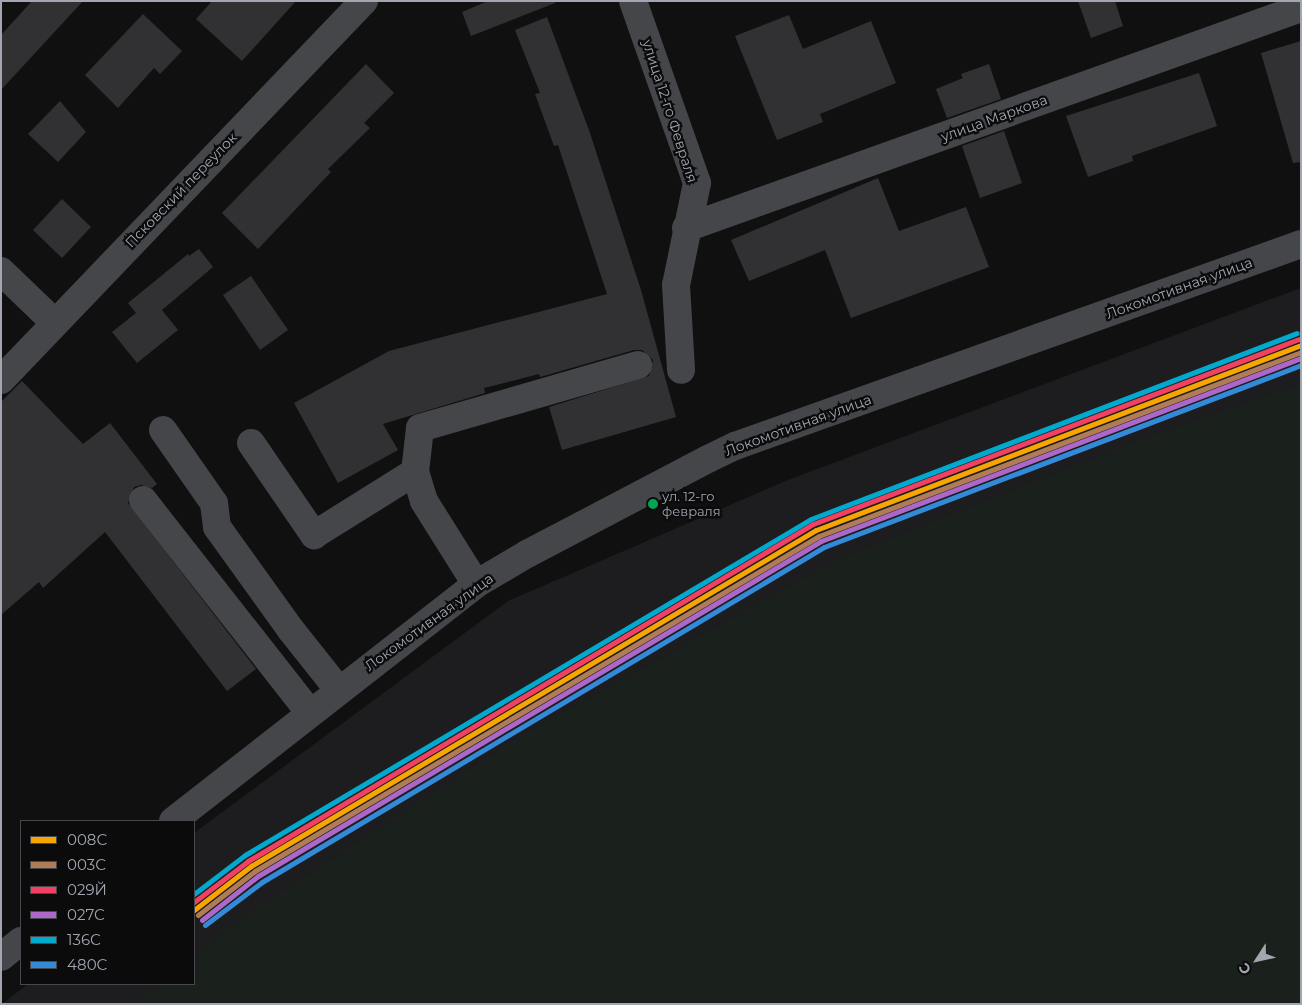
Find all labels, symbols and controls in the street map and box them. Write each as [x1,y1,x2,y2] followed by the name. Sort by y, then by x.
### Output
[639,37,701,185] street label: улица 12-го Февраля
[938,91,1050,145] street label: улица Маркова
[122,129,240,251] street label: Псковский переулок
[1103,254,1255,322] street label: Локомотивная улица
[722,391,874,459] street label: Локомотивная улица
[662,489,721,520] place label: ул. 12-го февраля
[648,499,658,509] marker: ул. 12-го февраля
[362,570,496,674] street label: Локомотивная улица
[20,820,195,985] legend
[67,830,107,849] text: 008С
[67,855,106,874] text: 003С
[67,880,107,899] text: 029Й
[67,905,105,924] text: 027С
[67,930,101,949] text: 136С
[1232,935,1282,985] north arrow
[67,955,107,974] text: 480С
[1234,959,1255,978] text: С

